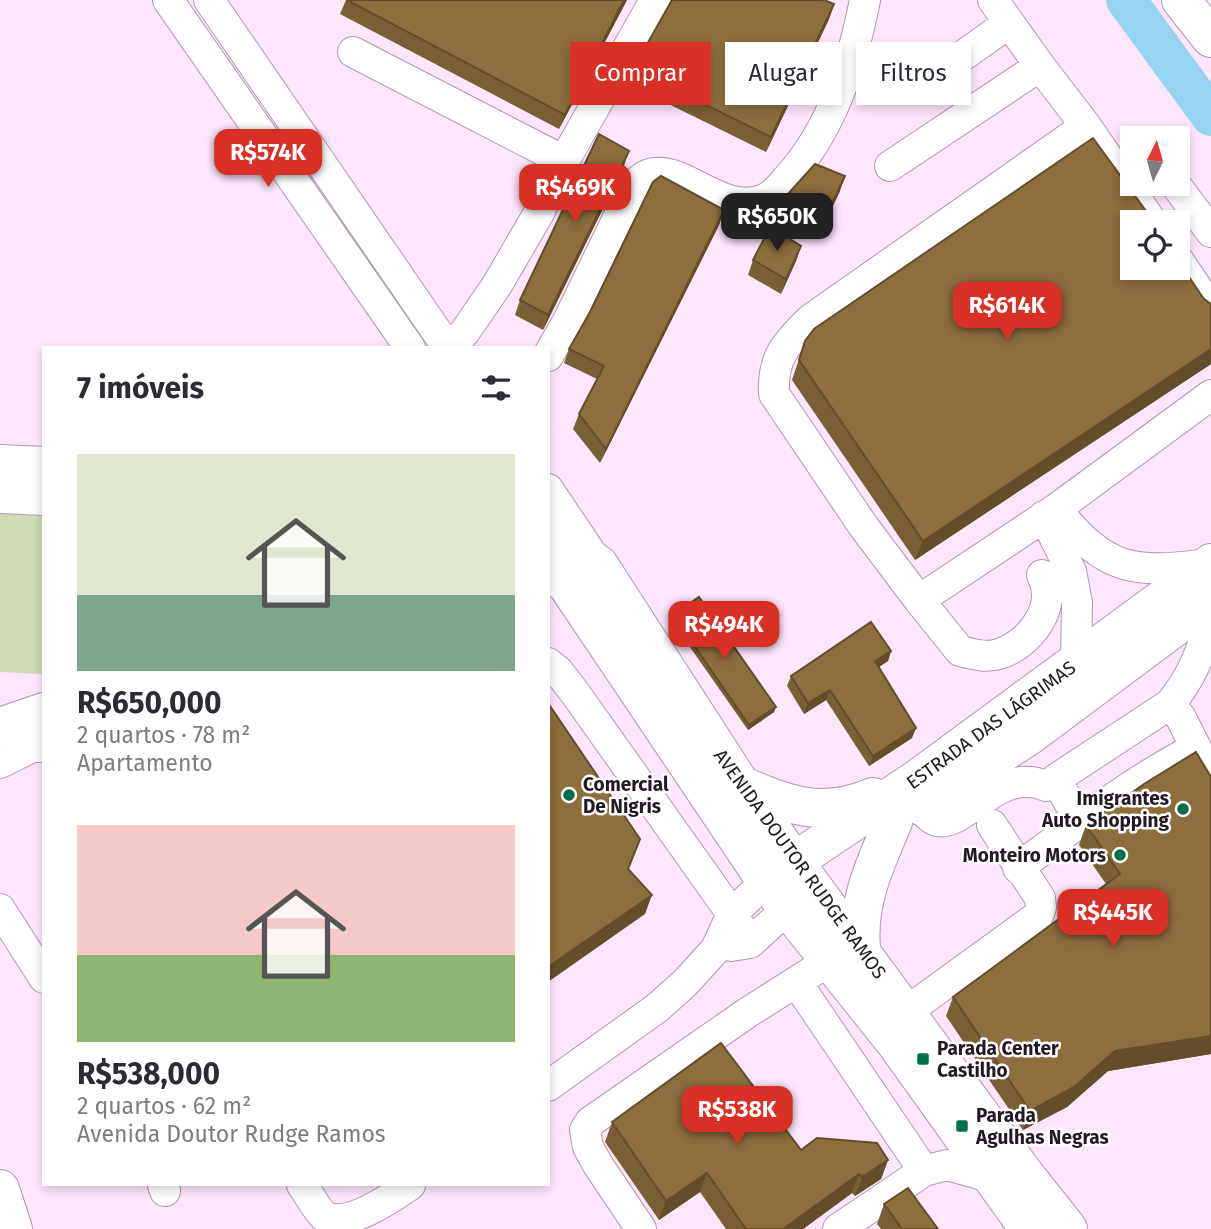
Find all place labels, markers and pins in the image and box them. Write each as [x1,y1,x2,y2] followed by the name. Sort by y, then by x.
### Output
[211,130,325,189] pin: R$574K
[518,164,632,224] pin: R$469K
[720,194,834,253] pin: R$650K
[950,282,1064,342] pin: R$614K
[667,602,781,661] pin: R$494K
[583,773,669,818] place label: Comercial De Nigris
[561,787,577,803] marker: Comercial De Nigris
[1041,787,1170,832] place label: Imigrantes Auto Shopping
[1175,801,1191,817] marker: Imigrantes Auto Shopping
[963,844,1106,867] place label: Monteiro Motors
[1112,847,1128,863] marker: Monteiro Motors
[1056,890,1170,949] pin: R$445K
[937,1037,1059,1082] place label: Parada Center Castilho
[915,1051,931,1067] marker: Parada Center Castilho
[680,1086,794,1146] pin: R$538K
[975,1104,1109,1149] place label: Parada Agulhas Negras
[954,1118,970,1134] marker: Parada Agulhas Negras

